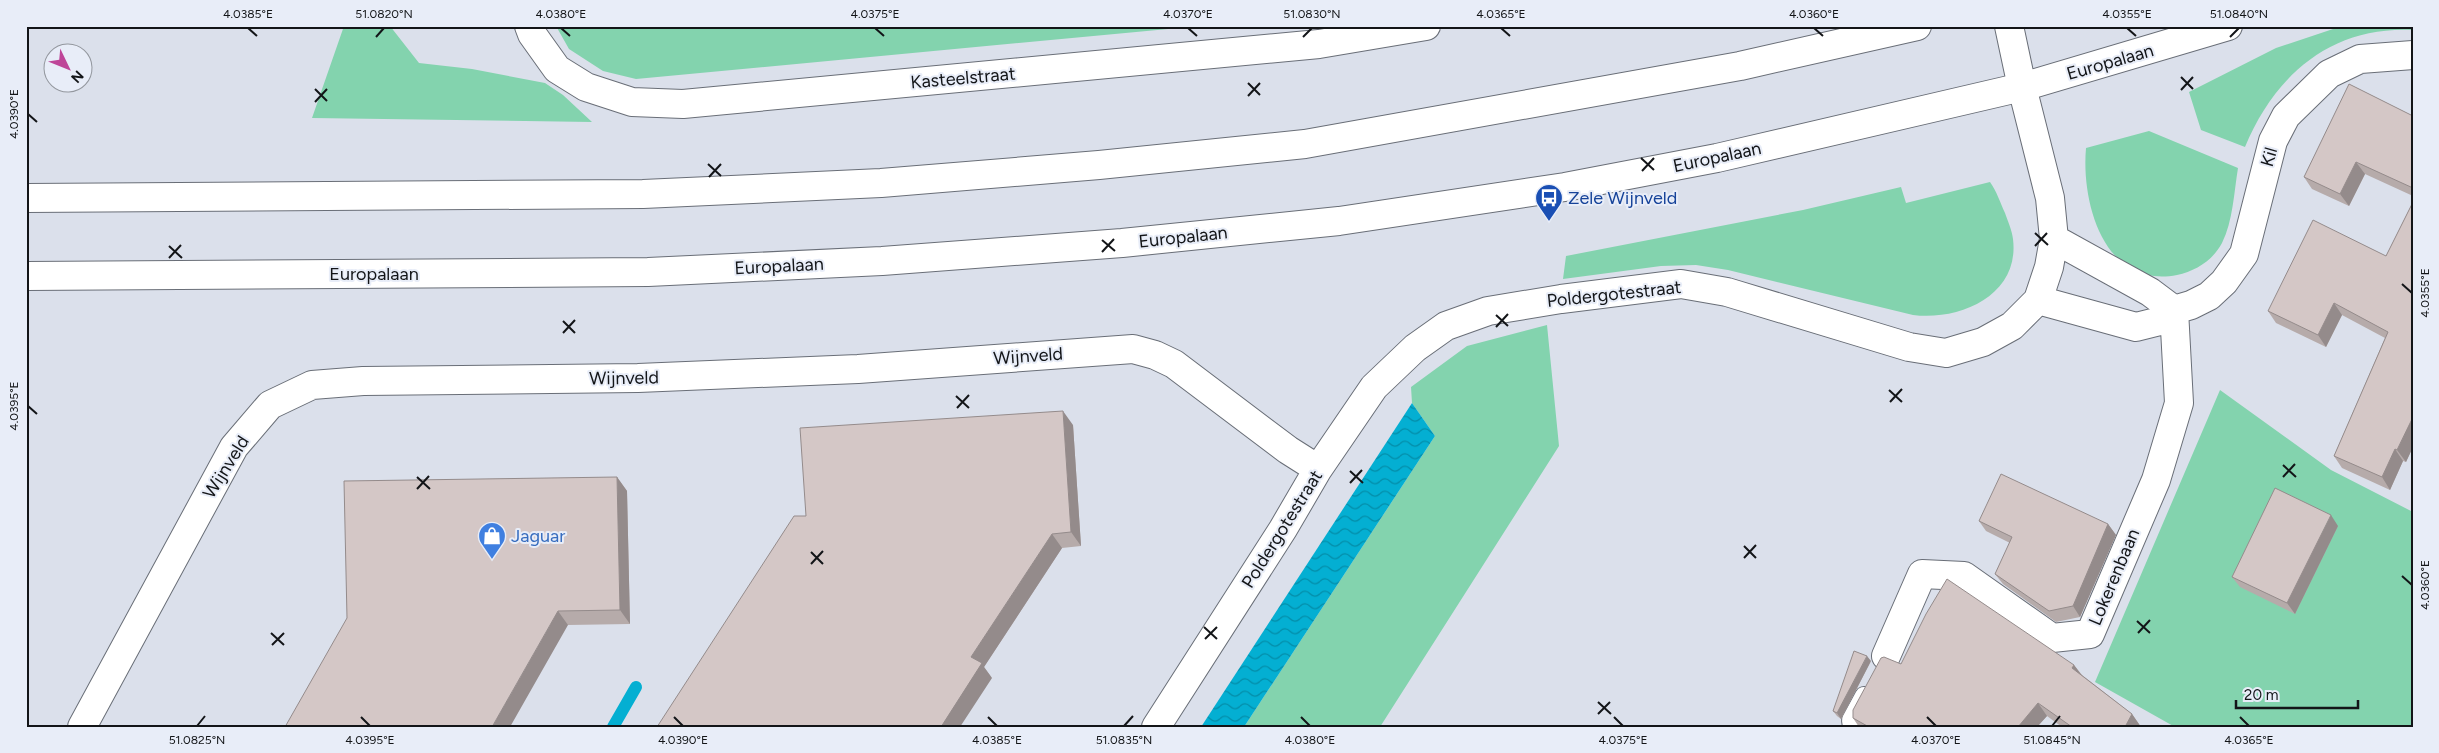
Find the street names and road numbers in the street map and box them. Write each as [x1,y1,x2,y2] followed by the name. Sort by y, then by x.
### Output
[2064,39,2156,85] street label: Europalaan
[910,62,1017,94] street label: Kasteelstraat
[1671,137,1763,177] street label: Europalaan
[2256,145,2282,169] street label: Kil
[1137,221,1229,253] street label: Europalaan
[734,253,824,279] street label: Europalaan
[329,263,419,285] street label: Europalaan
[1546,276,1683,312] street label: Poldergotestraat
[992,343,1064,369] street label: Wijnveld
[589,366,659,390] street label: Wijnveld
[198,432,254,502] street label: Wijnveld
[1237,466,1327,592] street label: Poldergotestraat
[2084,525,2144,629] street label: Lokerenbaan

